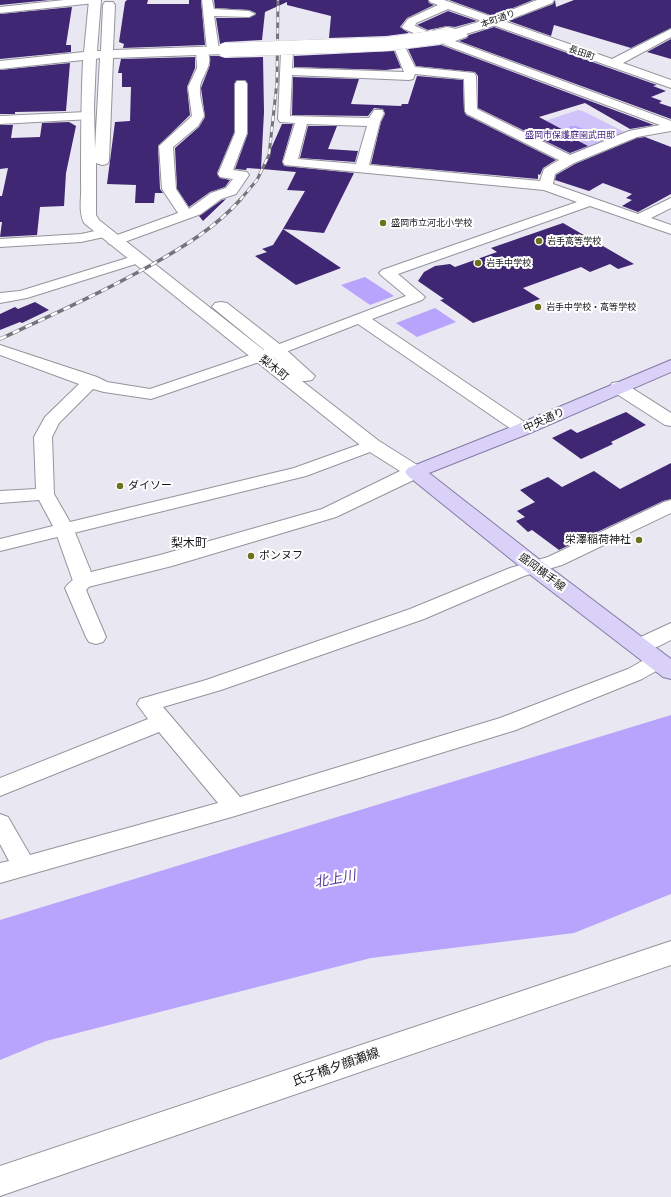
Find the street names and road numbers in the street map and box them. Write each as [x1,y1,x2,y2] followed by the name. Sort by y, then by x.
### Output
[479,8,517,30] street label: 本町通り
[567,43,597,63] street label: 長田町
[257,353,291,383] street label: 梨木町
[521,405,567,435] street label: 中央通り
[516,550,568,594] street label: 盛岡横手線
[290,1045,382,1089] street label: 氏子橋夕顔瀬線

